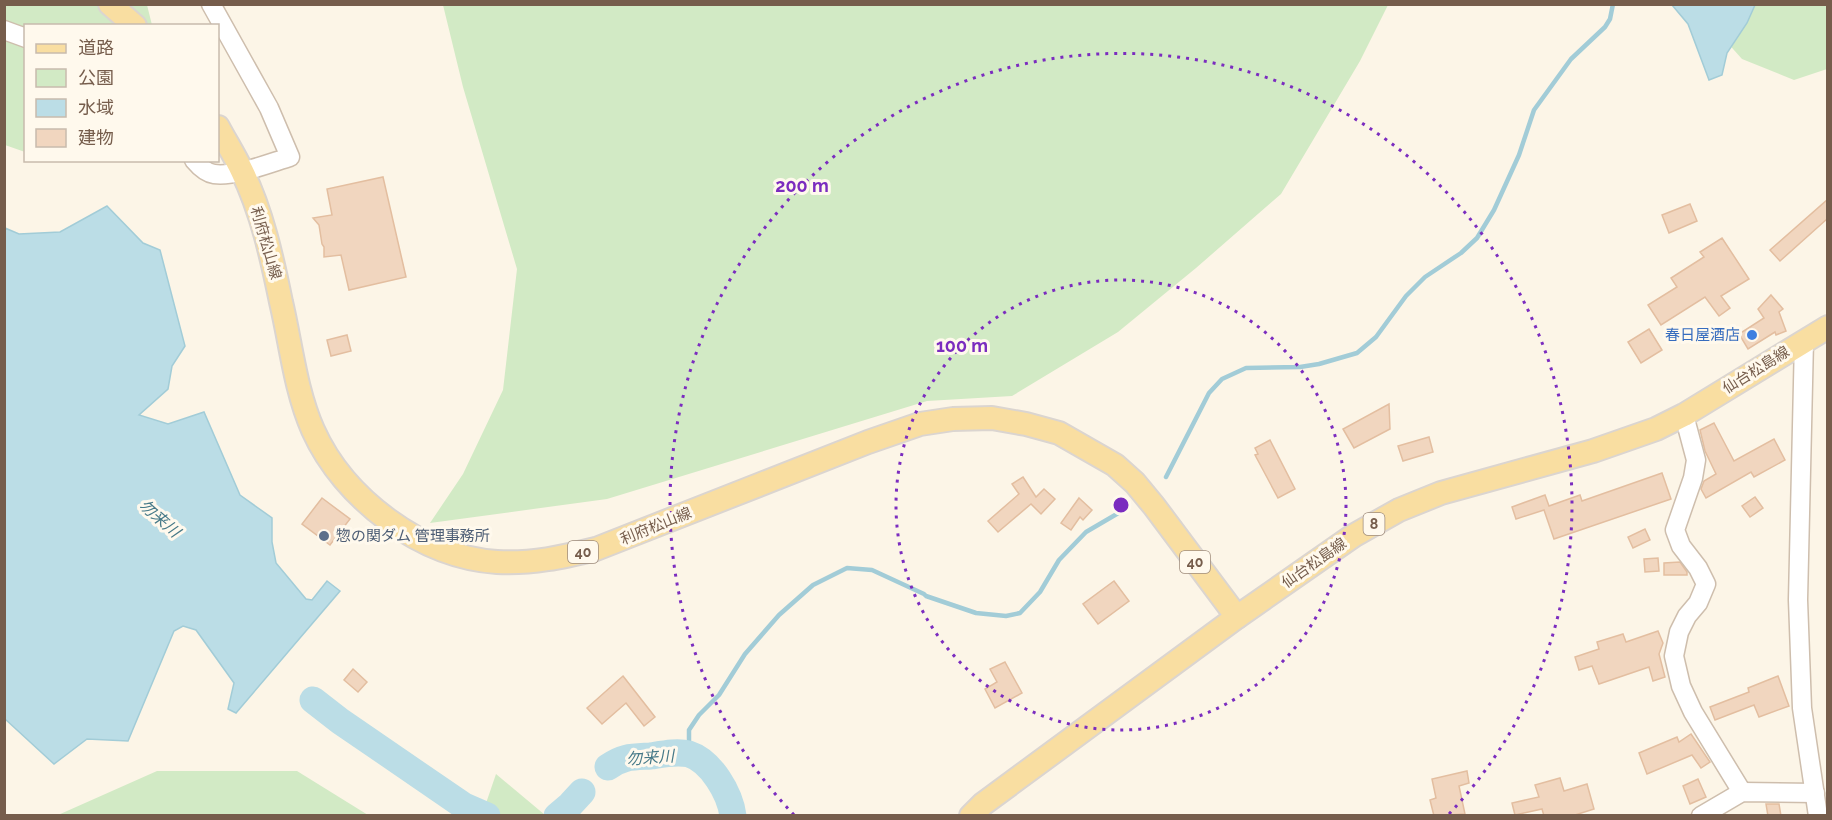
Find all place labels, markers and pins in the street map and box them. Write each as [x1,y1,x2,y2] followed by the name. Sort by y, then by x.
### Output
[1665,326,1740,344] place label: 春日屋酒店
[1745,328,1759,342] marker: 春日屋酒店
[1111,495,1131,515] centre of rings
[336,527,490,545] place label: 惣の関ダム 管理事務所
[317,529,331,543] marker: 惣の関ダム 管理事務所

